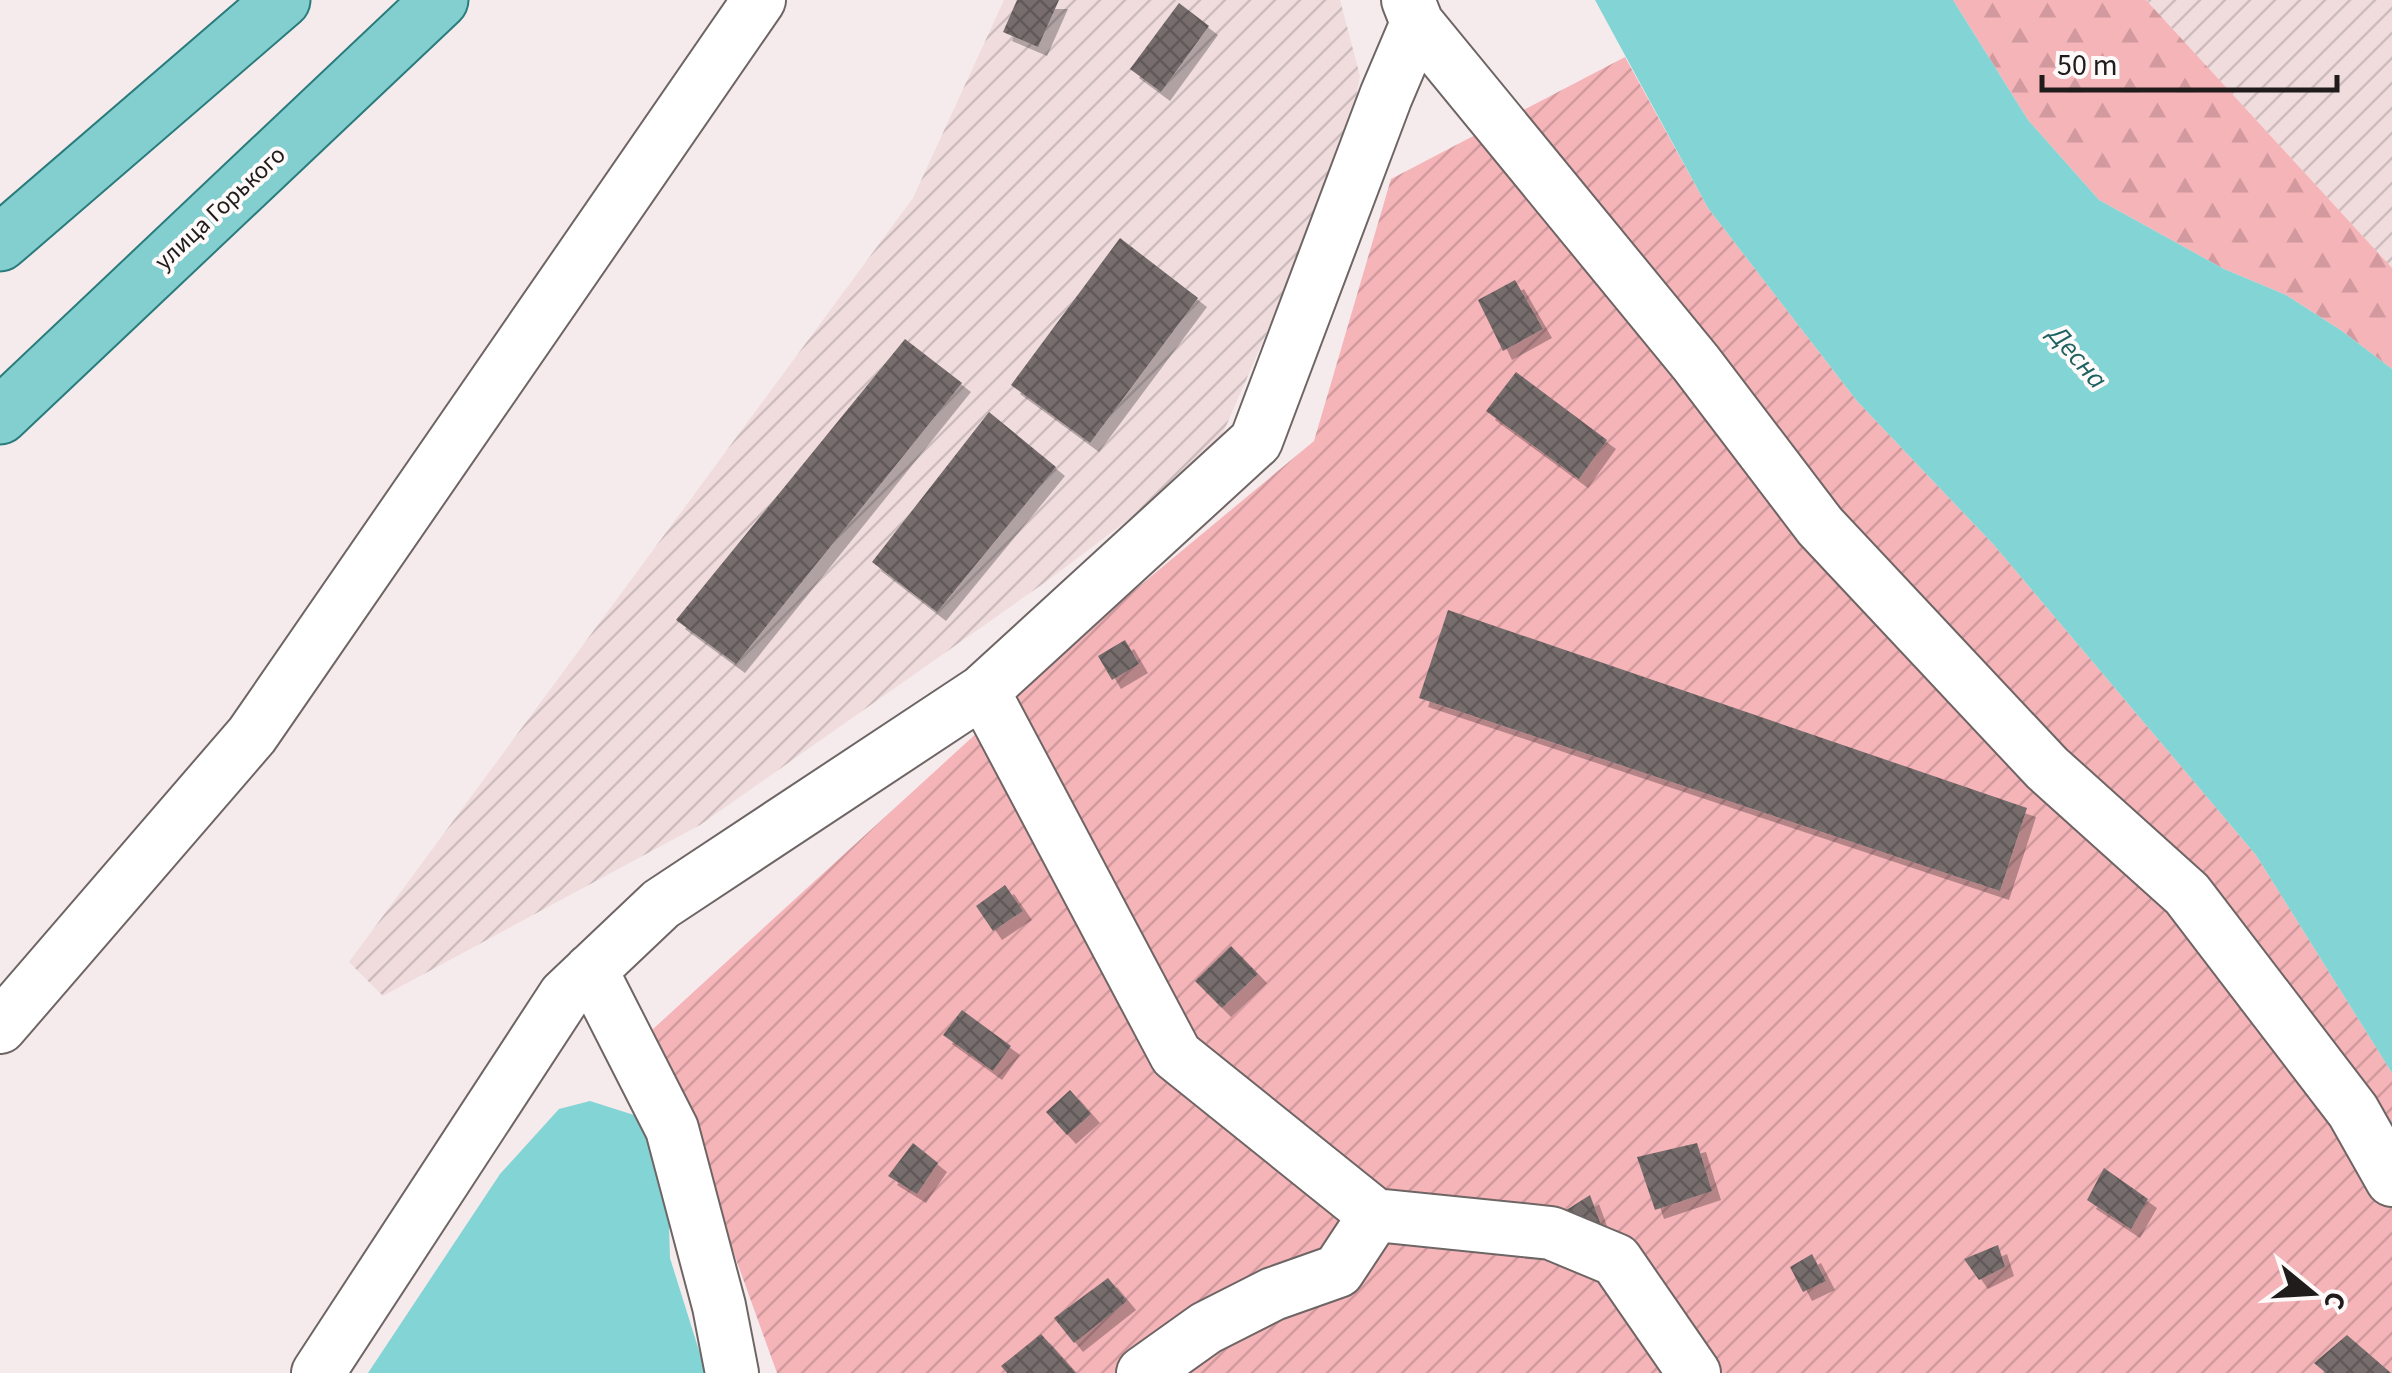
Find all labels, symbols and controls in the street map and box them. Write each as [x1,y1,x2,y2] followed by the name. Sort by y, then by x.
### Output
[2042,30,2337,92] scale bar
[2057,44,2118,87] text: 50 m
[146,137,294,279] street label: улица Горького
[2038,315,2117,398] water label: Десна
[2262,1243,2362,1343] north arrow
[2313,1286,2356,1314] text: С

